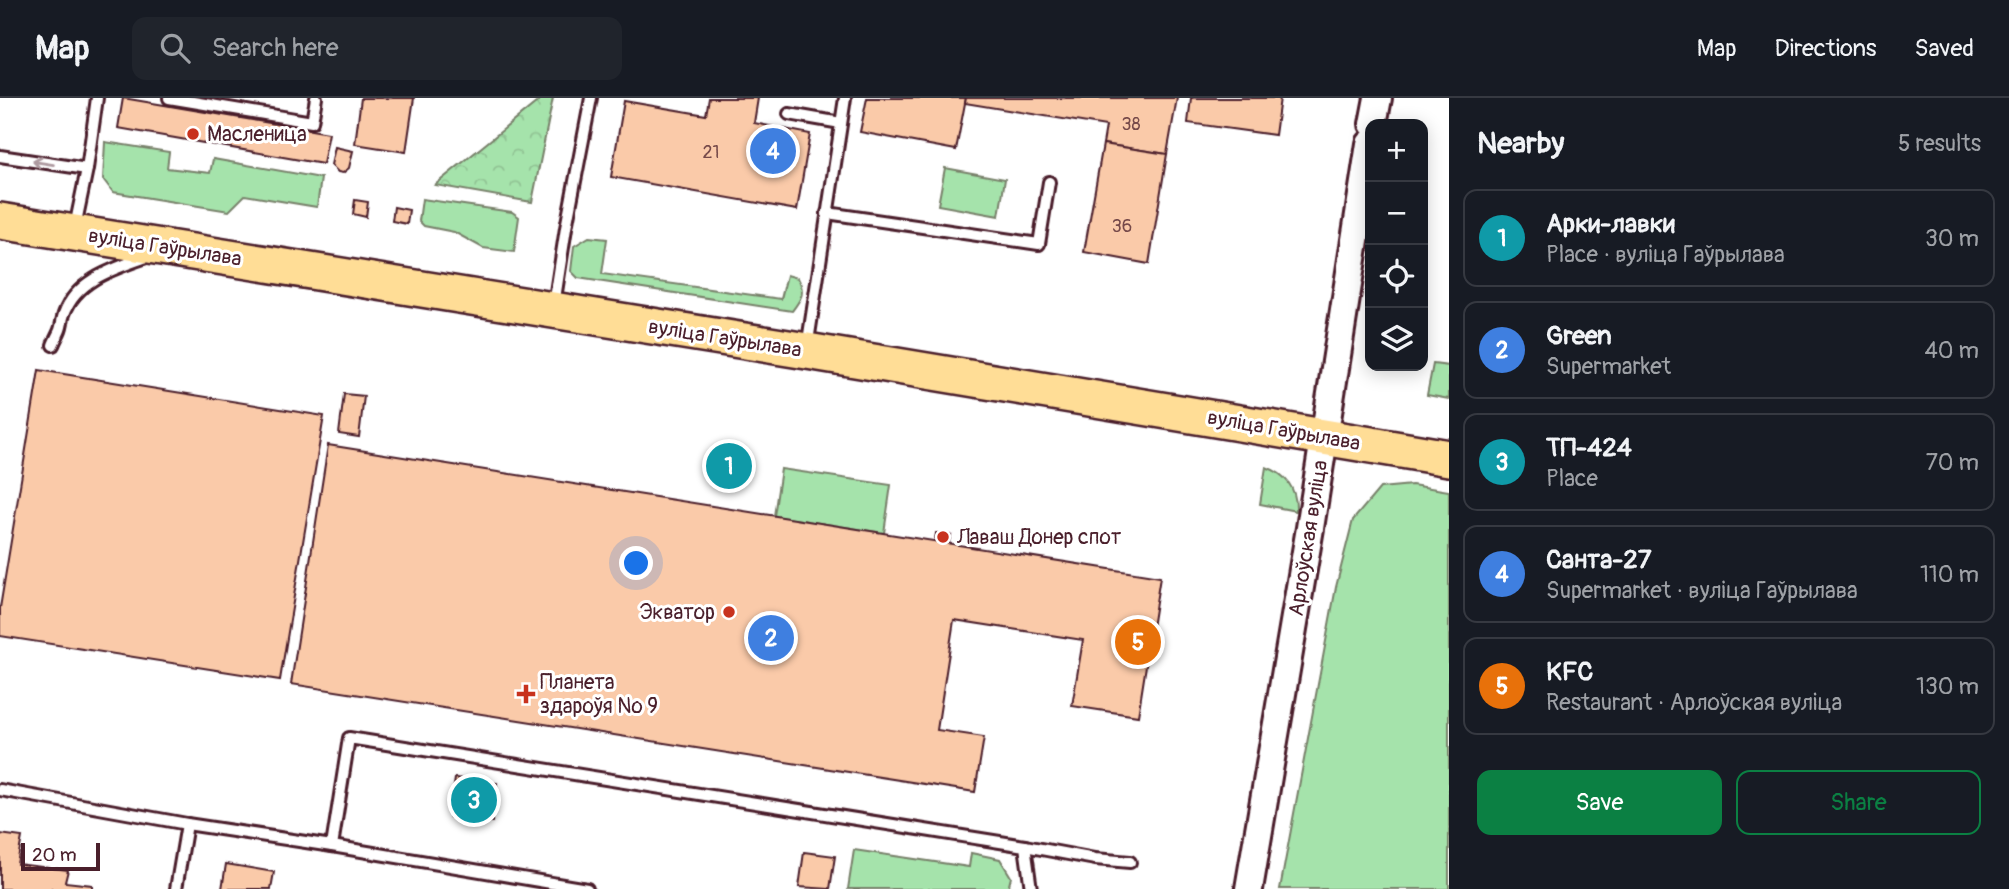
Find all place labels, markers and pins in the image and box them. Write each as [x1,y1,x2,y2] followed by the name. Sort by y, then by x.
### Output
[207,121,307,148] place label: Масленица
[750,125,796,177] pin: 4
[185,126,201,142] marker: Масленица
[706,440,752,492] pin: 1
[956,524,1122,551] place label: Лаваш Донер спот
[935,529,951,545] marker: Лаваш Донер спот
[640,599,715,626] place label: Экватор
[721,604,737,620] marker: Экватор
[748,612,794,664] pin: 2
[1115,616,1161,668] pin: 5
[540,669,658,720] place label: Планета здароўя № 9
[518,686,534,702] marker: Планета здароўя № 9
[451,774,497,826] pin: 3

